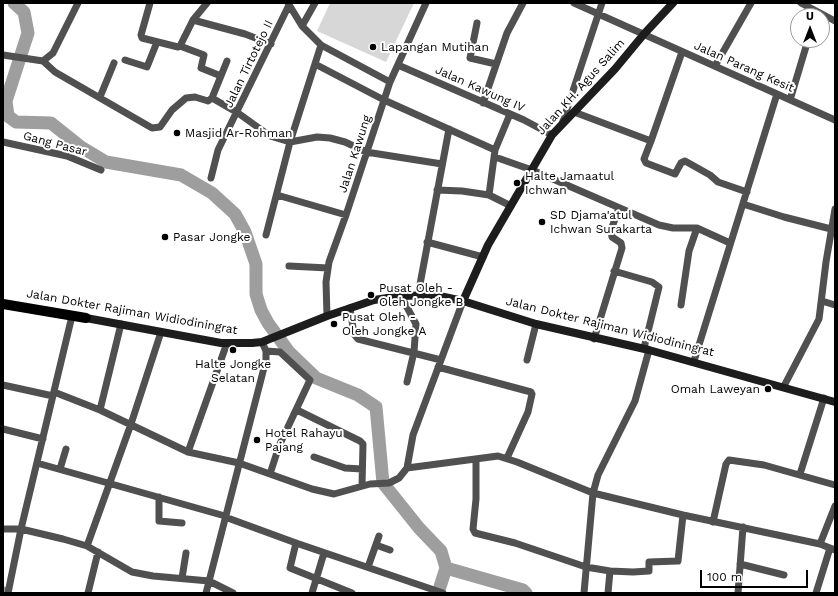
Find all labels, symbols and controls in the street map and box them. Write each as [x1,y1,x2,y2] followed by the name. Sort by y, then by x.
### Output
[790,8,830,48] north arrow
[806,10,814,23] text: U
[222,18,276,110] street label: Jalan Tirtotejo II
[534,36,628,138] street label: Jalan KH. Agus Salim
[692,39,796,95] street label: Jalan Parang Kesit
[381,40,489,54] place label: Lapangan Mutihan
[368,42,378,52] marker: Lapangan Mutihan
[433,63,527,115] street label: Jalan Kawung IV
[336,113,374,195] street label: Jalan Kawung
[185,126,292,140] place label: Masjid Ar-Rohman
[172,128,182,138] marker: Masjid Ar-Rohman
[21,129,89,159] street label: Gang Pasar
[525,169,614,197] place label: Halte Jamaatul Ichwan
[512,178,522,188] marker: Halte Jamaatul Ichwan
[550,208,652,236] place label: SD Djama'atul Ichwan Surakarta
[537,217,547,227] marker: SD Djama'atul Ichwan Surakarta
[173,230,250,244] place label: Pasar Jongke
[160,232,170,242] marker: Pasar Jongke
[379,281,463,309] place label: Pusat Oleh - Oleh Jongke B
[25,286,239,338] street label: Jalan Dokter Rajiman Widiodiningrat
[366,290,376,300] marker: Pusat Oleh - Oleh Jongke B
[504,294,716,360] street label: Jalan Dokter Rajiman Widiodiningrat
[342,310,426,338] place label: Pusat Oleh - Oleh Jongke A
[329,319,339,329] marker: Pusat Oleh - Oleh Jongke A
[228,345,238,355] marker: Halte Jongke Selatan
[195,357,271,385] place label: Halte Jongke Selatan
[671,382,760,396] place label: Omah Laweyan
[763,384,773,394] marker: Omah Laweyan
[265,426,343,454] place label: Hotel Rahayu Pajang
[252,435,262,445] marker: Hotel Rahayu Pajang
[702,562,810,588] scale bar
[707,570,742,584] text: 100 m

